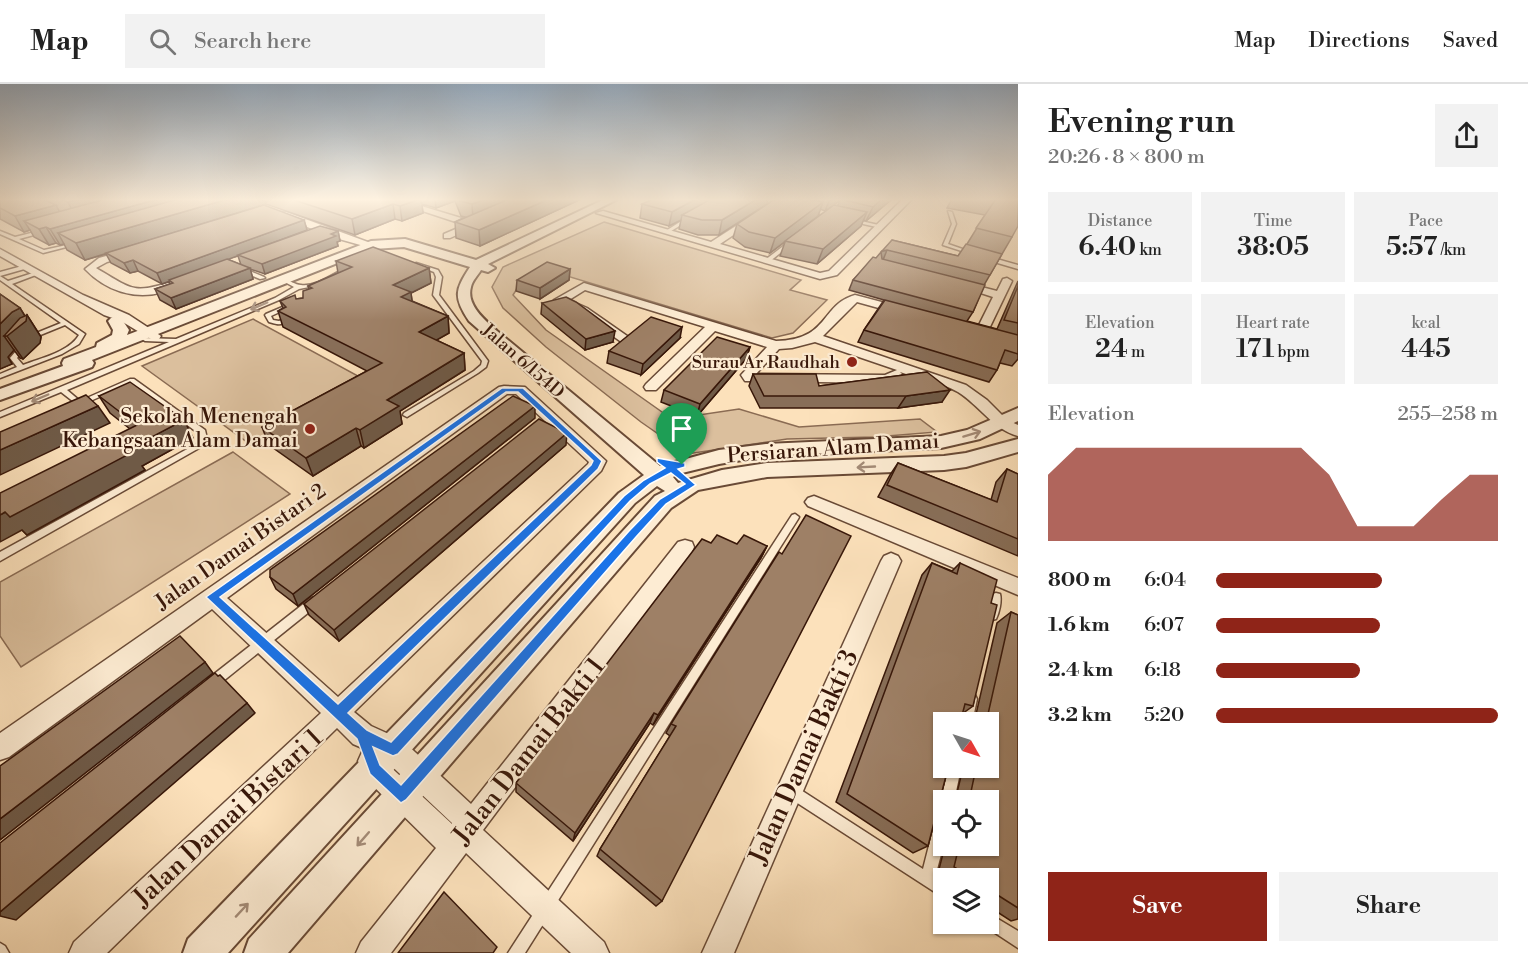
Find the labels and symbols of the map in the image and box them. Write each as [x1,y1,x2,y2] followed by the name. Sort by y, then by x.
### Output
[250,302,268,313] one-way arrow
[476,318,569,403] street label: Jalan 6/154D
[692,351,840,374] place label: Surau Ar Raudhah
[845,355,859,369] marker: Surau Ar Raudhah
[32,393,50,404] one-way arrow
[656,403,707,465] pin
[62,404,298,454] place label: Sekolah Menengah Kebangsaan Alam Damai
[303,422,317,436] marker: Sekolah Menengah Kebangsaan Alam Damai
[962,428,981,439] one-way arrow
[726,429,940,469] street label: Persiaran Alam Damai
[856,461,876,472] one-way arrow
[150,478,331,616] street label: Jalan Damai Bistari 2
[742,645,866,870] street label: Jalan Damai Bakti 3
[445,651,612,852] street label: Jalan Damai Bakti 1
[933,712,999,778] north arrow
[126,722,329,915] street label: Jalan Damai Bistari 1
[356,831,370,847] one-way arrow
[235,903,249,918] one-way arrow

